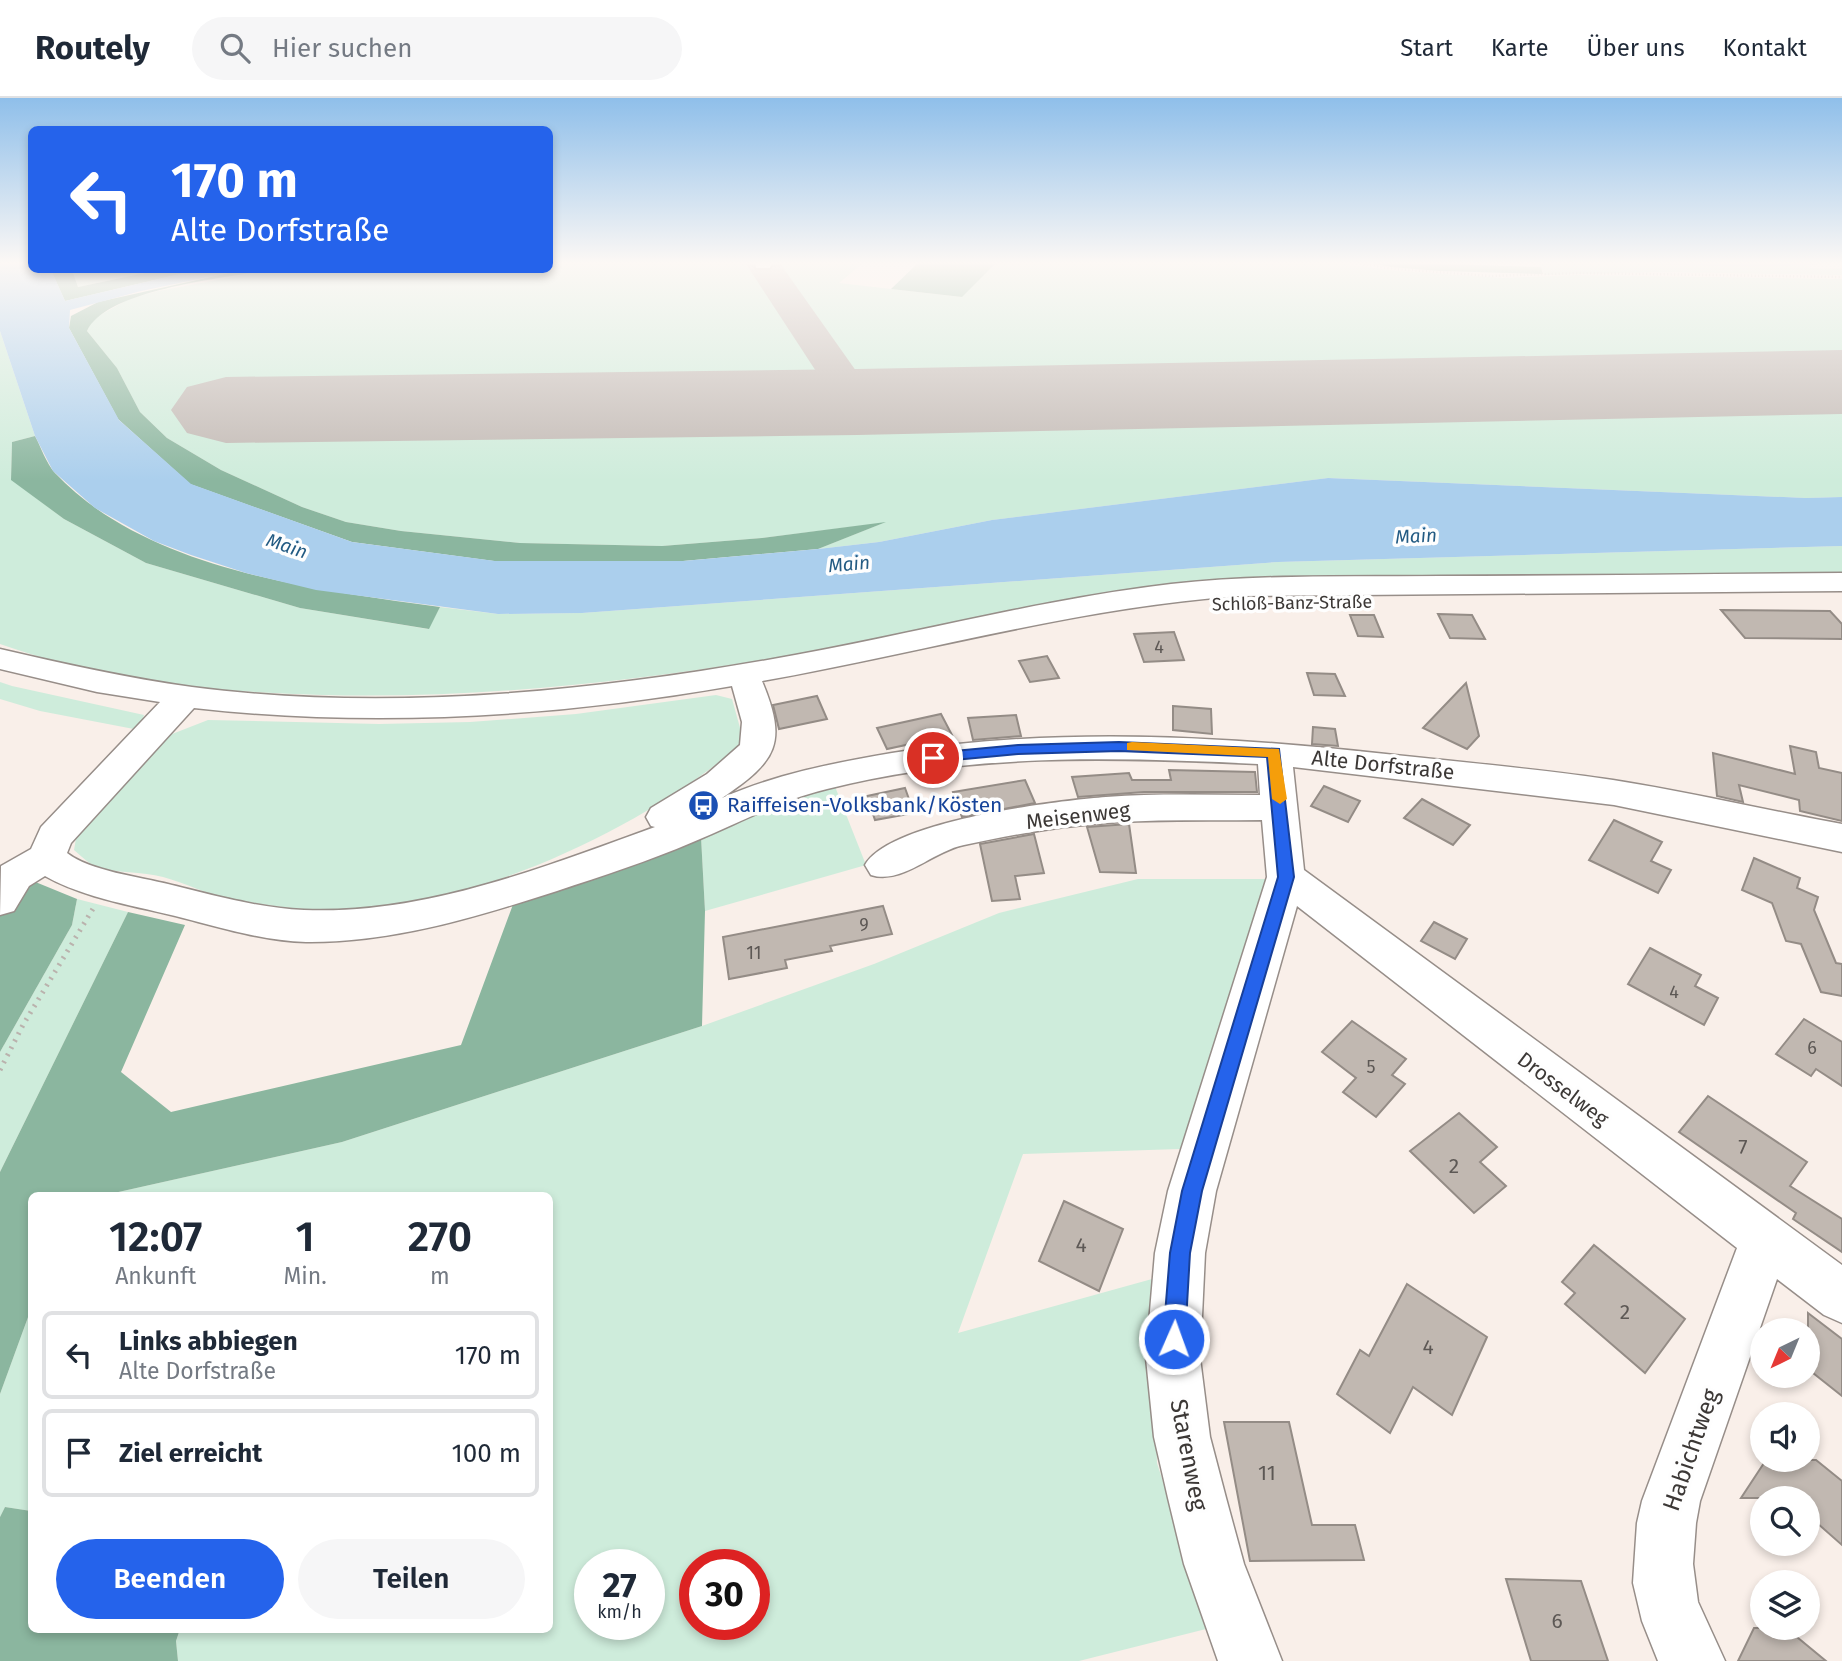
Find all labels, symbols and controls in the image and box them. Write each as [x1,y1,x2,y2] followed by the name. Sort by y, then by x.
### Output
[192,17,682,80] search box
[35,28,150,68] text: Routely
[216,29,254,67] icon: search
[272,33,412,64] text: Hier suchen
[1400,34,1453,62] text: Start
[1491,34,1549,62] text: Karte
[1587,34,1685,62] text: Über uns
[1723,34,1807,62] text: Kontakt
[171,151,298,210] text: 170 m
[56,154,147,245] icon: left
[171,211,389,249] text: Alte Dorfstraße
[1395,523,1437,549] water label: Main
[263,528,311,564] water label: Main
[827,551,871,577] water label: Main
[1212,591,1372,615] street label: Schloß-Banz-Straße
[1154,636,1164,658] house number: 4
[903,728,963,788] pin
[914,739,952,777] icon: arrive
[1310,745,1456,785] street label: Alte Dorfstraße
[687,788,721,822] bus stop icon: Raiffeisen-Volksbank/Kösten
[727,792,1002,818] place label: Raiffeisen-Volksbank/Kösten
[1024,797,1132,835] street label: Meisenweg
[859,914,869,936] house number: 9
[746,942,762,964] house number: 11
[1669,981,1679,1003] house number: 4
[1807,1037,1817,1059] house number: 6
[1512,1046,1614,1132] street label: Drosselweg
[1366,1056,1376,1078] house number: 5
[1738,1134,1748,1160] house number: 7
[1449,1153,1459,1179] house number: 2
[109,1212,203,1262] text: 12:07
[296,1212,315,1262] text: 1
[408,1212,472,1262] text: 270
[1075,1232,1087,1258] house number: 4
[115,1262,196,1290] text: Ankunft
[283,1262,327,1290] text: Min.
[430,1262,450,1290] text: m
[1620,1299,1630,1325] house number: 2
[1137,1302,1211,1376] position arrow
[1750,1318,1820,1388] north arrow
[1750,1318,1820,1640] map controls
[119,1326,298,1357] text: Links abbiegen
[1422,1334,1434,1360] house number: 4
[60,1336,98,1374] icon: left
[455,1340,521,1371] text: 170 m
[119,1357,276,1385] text: Alte Dorfstraße
[1657,1385,1725,1515] street label: Habichtweg
[1164,1397,1214,1514] street label: Starenweg
[1750,1402,1820,1472] button: sound
[60,1434,98,1472] icon: arrive
[119,1438,262,1469] text: Ziel erreicht
[452,1438,521,1469] text: 100 m
[1258,1460,1276,1486] house number: 11
[1750,1486,1820,1556] button: search
[56,1539,284,1619] button: Beenden
[298,1539,525,1619] button: Teilen
[679,1549,770,1640] speed limit sign: 30
[602,1564,637,1606] text: 27
[1750,1570,1820,1640] button: layers
[597,1601,642,1623] text: km/h
[1551,1608,1563,1634] house number: 6

